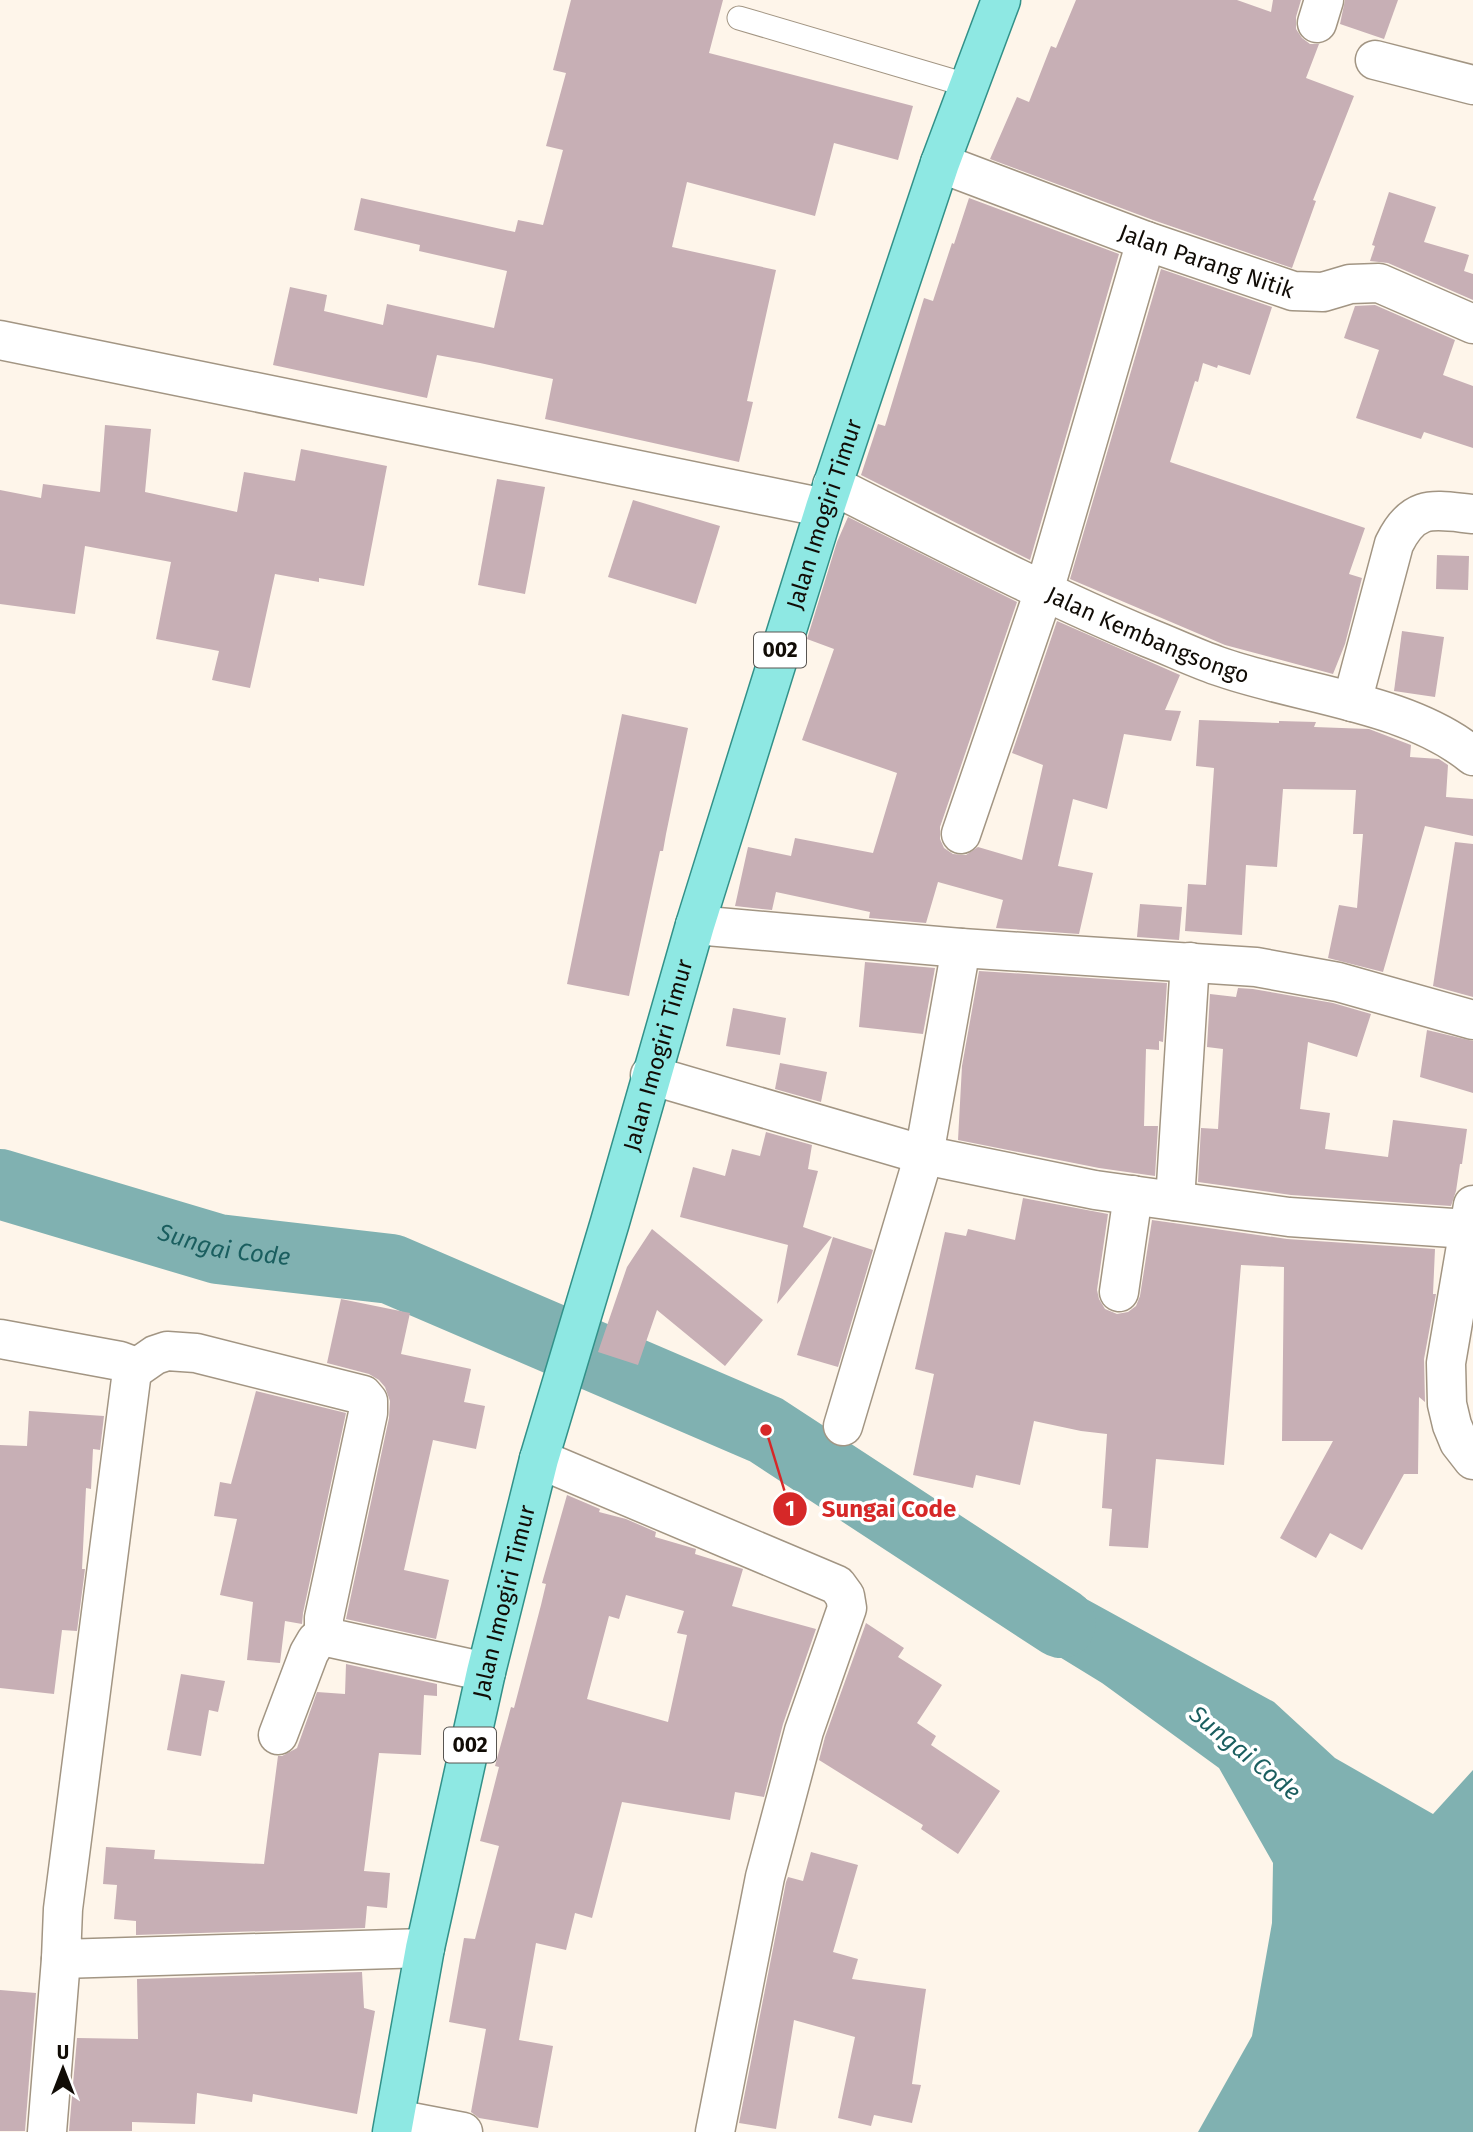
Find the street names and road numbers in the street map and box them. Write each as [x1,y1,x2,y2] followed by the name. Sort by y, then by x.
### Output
[1115,218,1298,304] street label: Jalan Parang Nitik
[780,415,868,613] street label: Jalan Imogiri Timur
[1042,580,1252,689] street label: Jalan Kembangsongo
[754,632,806,668] road number: 002
[617,956,699,1154] street label: Jalan Imogiri Timur
[467,1502,541,1701] street label: Jalan Imogiri Timur
[444,1728,496,1762] road number: 002

